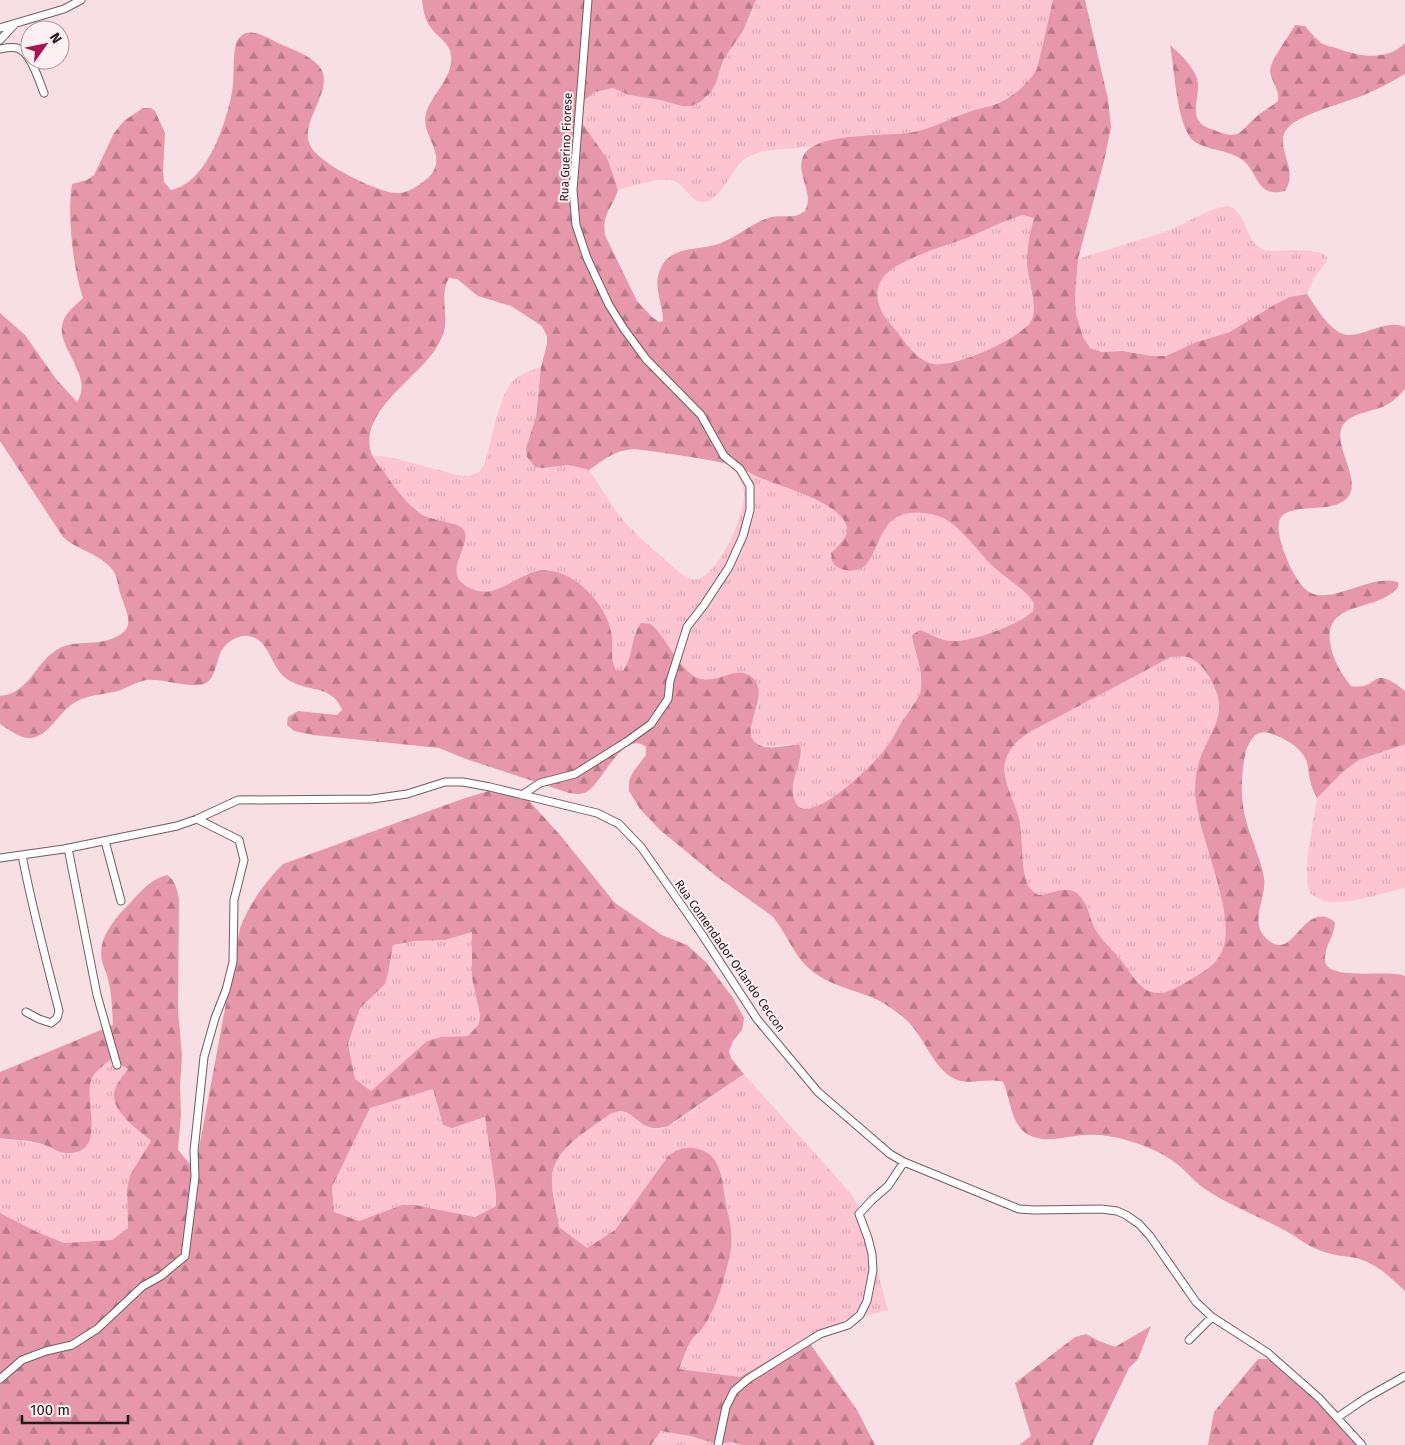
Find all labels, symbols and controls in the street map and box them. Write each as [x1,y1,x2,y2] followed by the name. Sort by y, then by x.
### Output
[20,20,70,70] north arrow
[46,30,65,47] text: N
[557,92,575,202] street label: Rua Guerino Fiorese
[672,877,788,1035] street label: Rua Comendador Orlando Ceccon
[22,1392,129,1424] scale bar
[30,1401,70,1419] text: 100 m

